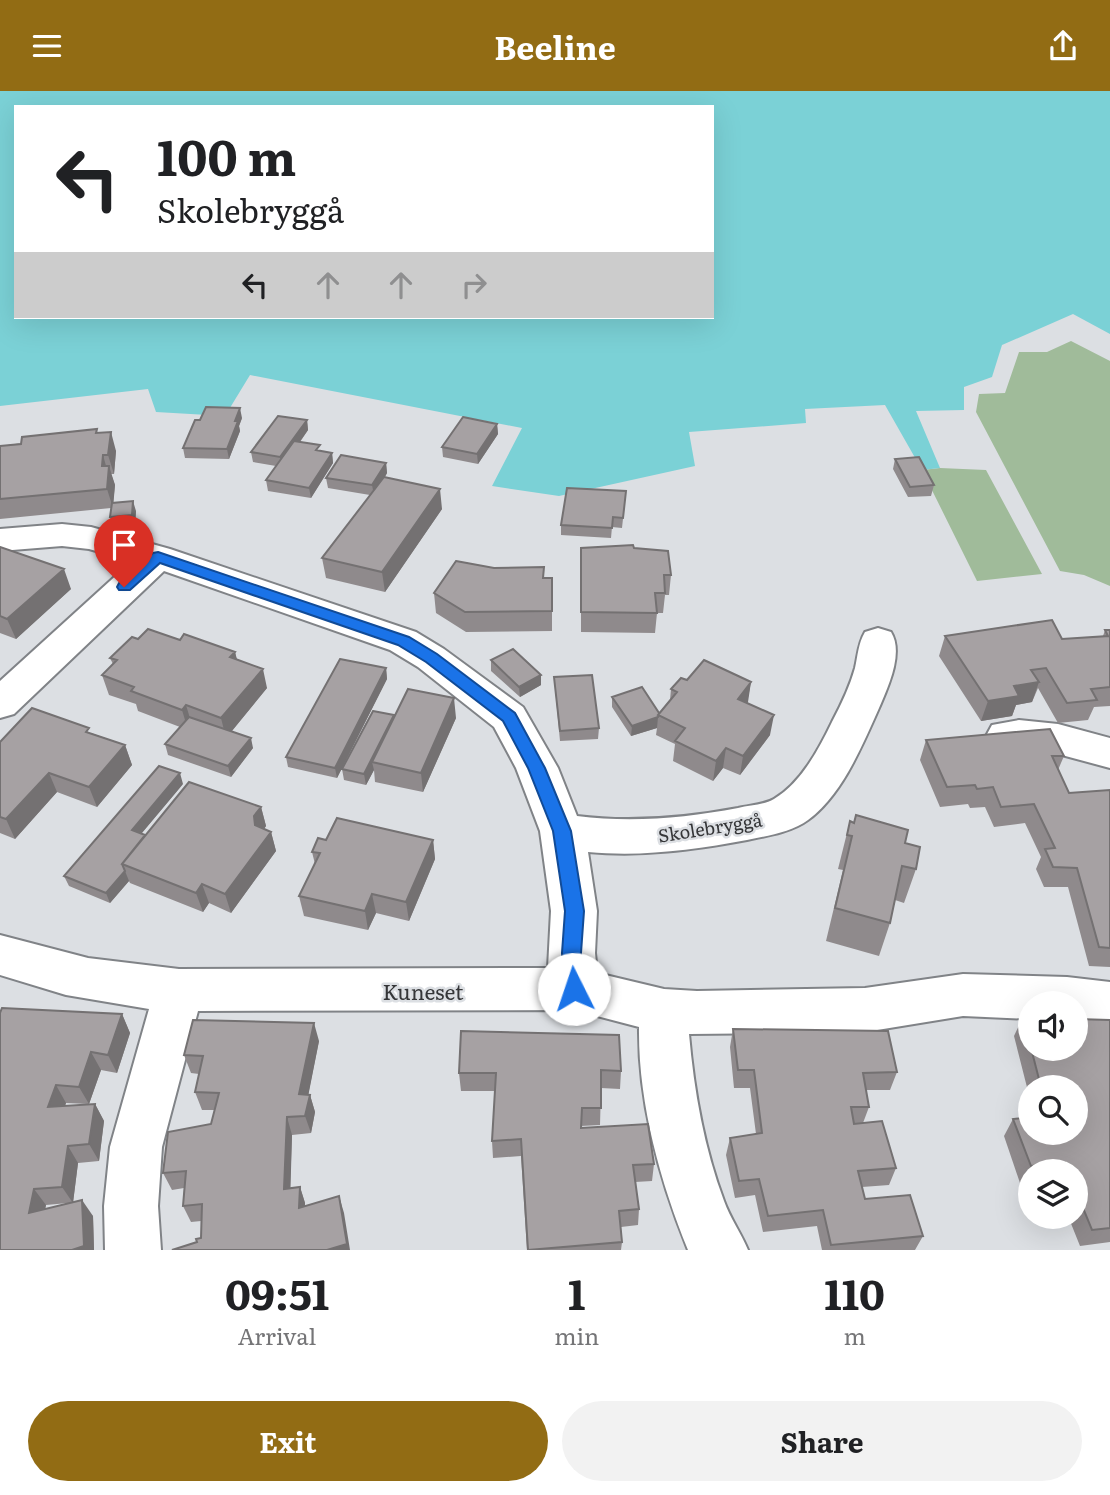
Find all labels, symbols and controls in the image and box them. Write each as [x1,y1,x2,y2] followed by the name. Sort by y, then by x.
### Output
[494,22,616,70] text: Beeline
[28,27,66,65] icon: menu
[1044,27,1082,65] icon: share
[157,118,296,191] text: 100 m
[42,133,133,224] icon: left
[157,185,344,233] text: Skolebryggå
[236,266,274,304] icon: left
[309,266,347,304] icon: ahead
[382,266,420,304] icon: ahead
[455,266,493,304] icon: right
[94,515,154,587] pin
[105,526,143,564] icon: arrive
[656,805,764,849] street label: Skolebryggå
[537,952,611,1026] position arrow
[382,975,464,1006] street label: Kuneset
[1018,991,1088,1229] map controls
[1018,991,1088,1061] button: sound
[1018,1075,1088,1145] button: search
[1018,1159,1088,1229] button: layers
[225,1261,329,1323] text: 09:51
[568,1261,585,1323] text: 1
[824,1261,885,1323] text: 110
[238,1318,316,1352] text: Arrival
[554,1318,599,1352] text: min
[844,1318,866,1352] text: m
[28,1401,548,1481] button: Exit
[562,1401,1082,1481] button: Share

